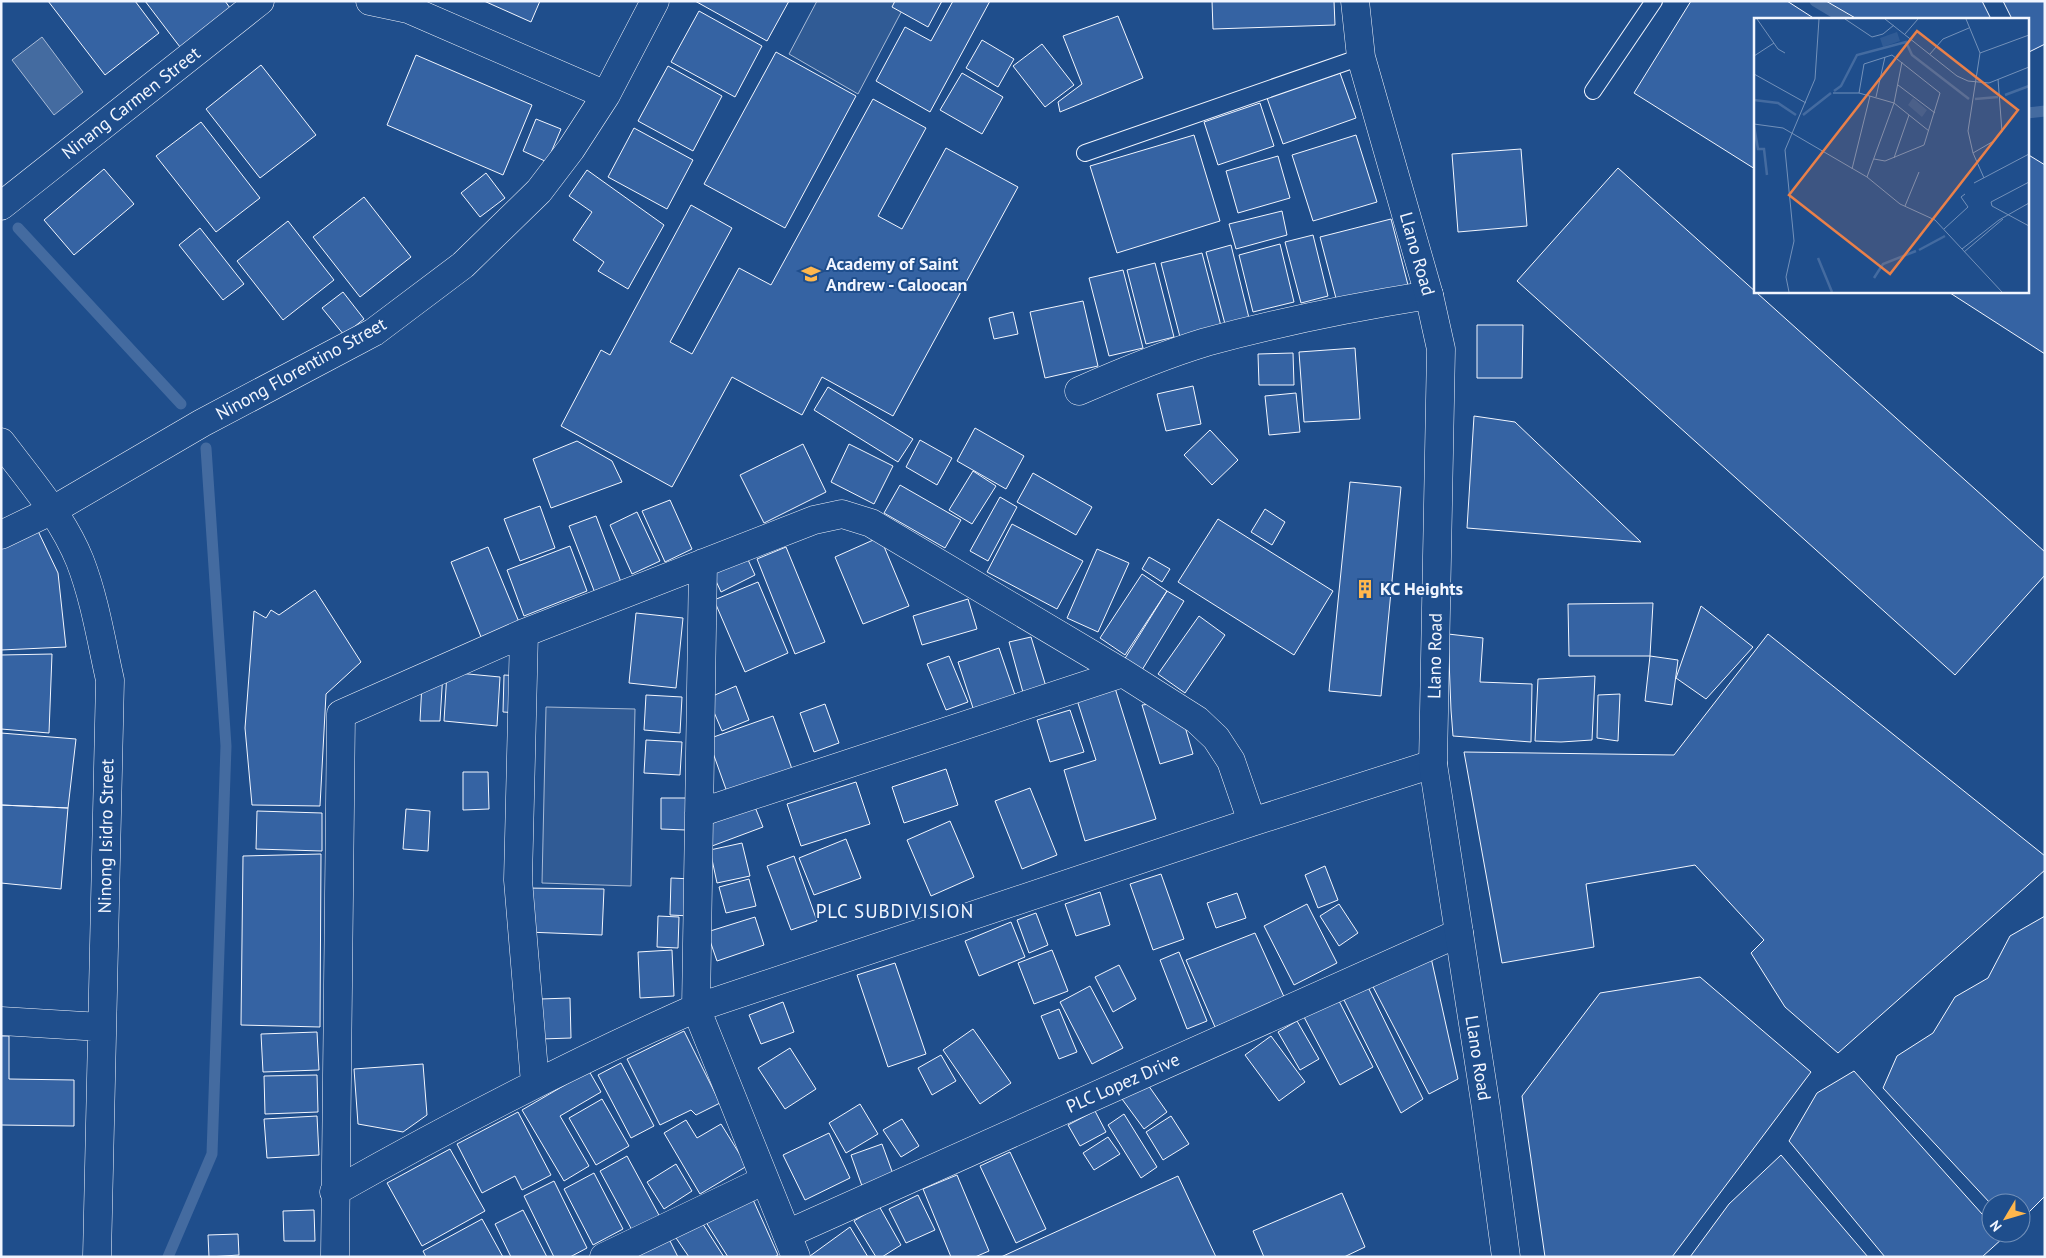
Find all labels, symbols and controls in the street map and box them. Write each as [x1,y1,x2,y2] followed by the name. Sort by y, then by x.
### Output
[1754,18,2028,292] inset map
[57,41,205,164] street label: Ninang Carmen Street
[1395,209,1440,298] street label: Llano Road
[826,252,967,296] place label: Academy of Saint Andrew - Caloocan
[800,263,822,285] school or university icon: Academy of Saint Andrew - Caloocan
[212,312,390,425] street label: Ninong Florentino Street
[1380,577,1464,600] place label: KC Heights
[1354,578,1376,600] building icon: KC Heights
[1422,613,1447,699] street label: Llano Road
[93,758,118,913] street label: Ninong Isidro Street
[816,899,974,923] district label: PLC SUBDIVISION
[1460,1014,1497,1102] street label: Llano Road
[1062,1047,1183,1118] street label: PLC Lopez Drive
[1981,1193,2031,1243] north arrow
[1986,1217,2006,1235] text: N

